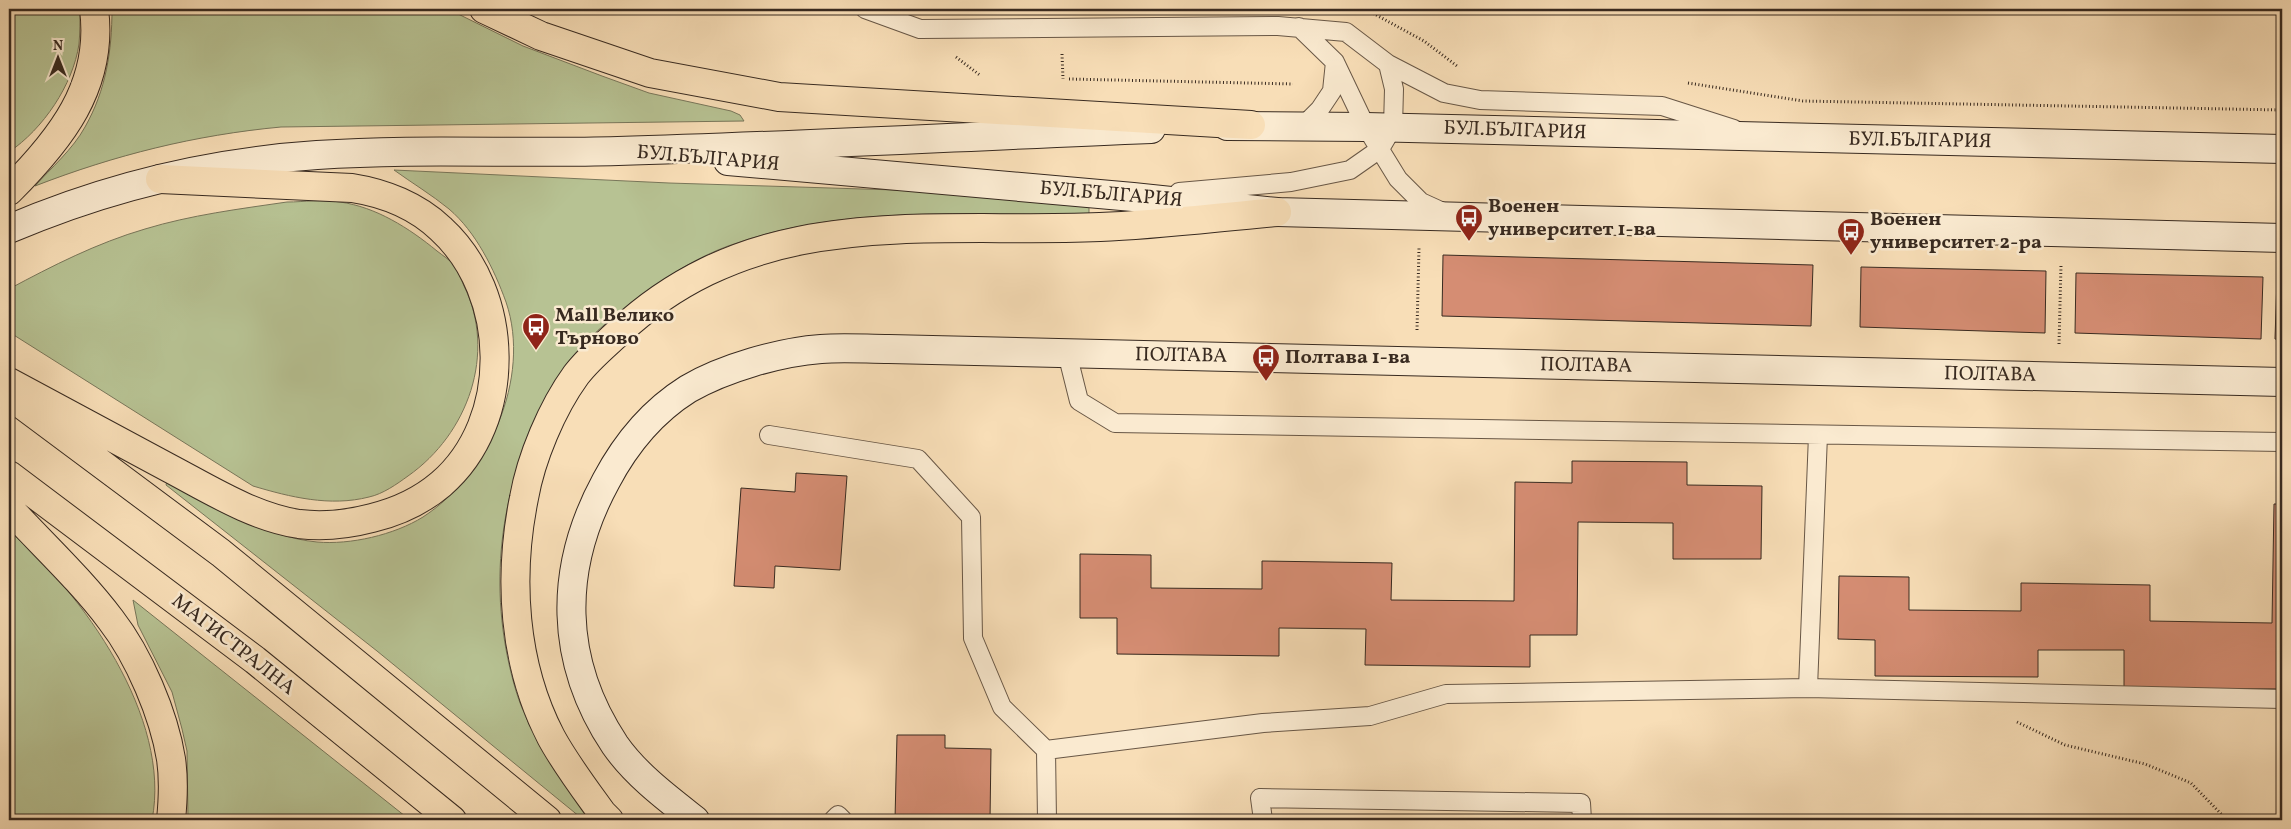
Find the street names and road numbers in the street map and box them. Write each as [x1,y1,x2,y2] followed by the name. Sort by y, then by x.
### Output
[1443,115,1587,147] street label: БУЛ.БЪЛГАРИЯ
[1848,126,1992,156] street label: БУЛ.БЪЛГАРИЯ
[635,139,781,179] street label: БУЛ.БЪЛГАРИЯ
[1038,175,1184,215] street label: БУЛ.БЪЛГАРИЯ
[1135,341,1227,371] street label: ПОЛТАВА
[1540,351,1632,381] street label: ПОЛТАВА
[1944,360,2036,390] street label: ПОЛТАВА
[165,588,301,702] street label: МАГИСТРАЛНА

